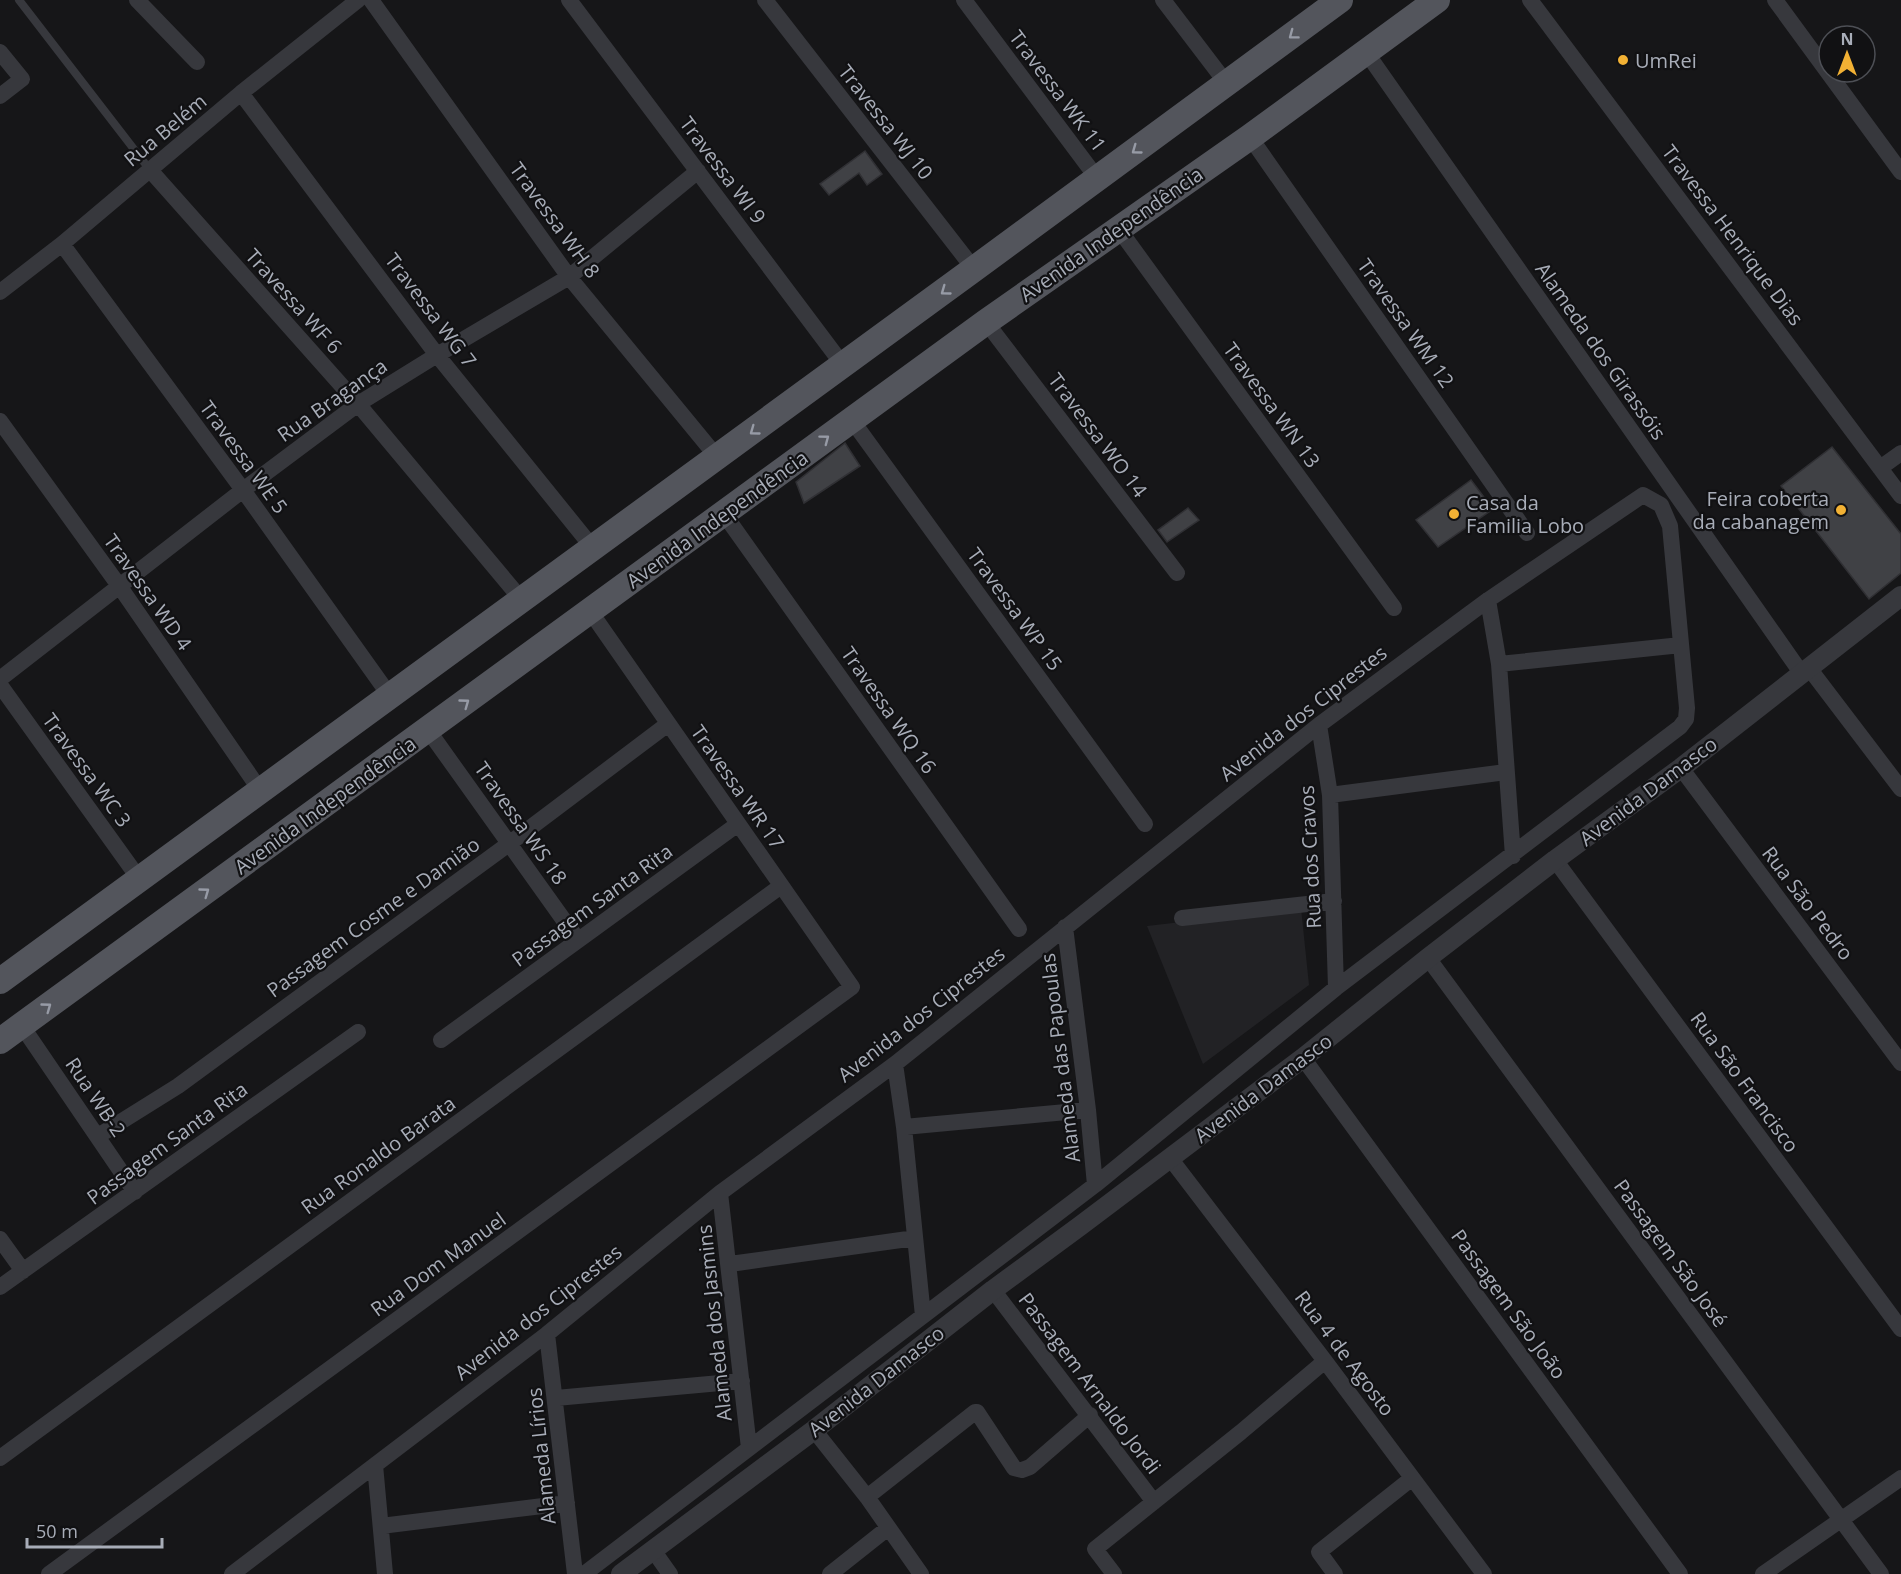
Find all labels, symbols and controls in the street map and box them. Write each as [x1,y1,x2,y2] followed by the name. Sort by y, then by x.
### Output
[1817,24,1877,84] north arrow
[1003,25,1113,157] street label: Travessa WK 11
[1289,28,1300,39] one-way arrow
[1840,28,1854,50] text: N
[1635,47,1697,74] place label: UmRei
[1616,53,1630,67] marker: UmRei
[833,59,939,185] street label: Travessa WJ 10
[118,88,212,172] street label: Rua Belém
[674,111,772,229] street label: Travessa WI 9
[1656,139,1810,331] street label: Travessa Henrique Dias
[1131,143,1142,154] one-way arrow
[504,157,606,283] street label: Travessa WH 8
[1014,160,1208,308] street label: Avenida Independência
[240,243,348,359] street label: Travessa WF 6
[379,247,483,373] street label: Travessa WG 7
[1352,253,1460,393] street label: Travessa WM 12
[1530,257,1672,445] street label: Alameda dos Girassóis
[941,284,952,295] one-way arrow
[1217,337,1327,473] street label: Travessa WN 13
[272,352,392,448] street label: Rua Bragança
[1042,367,1154,503] street label: Travessa WO 14
[194,395,294,519] street label: Travessa WE 5
[749,424,760,435] one-way arrow
[818,435,829,446] one-way arrow
[621,444,813,594] street label: Avenida Independência
[1692,485,1829,535] place label: Feira coberta da cabanagem
[1466,489,1584,539] place label: Casa da Familia Lobo
[1834,503,1848,517] marker: Feira coberta da cabanagem
[1447,507,1461,521] marker: Casa da Familia Lobo
[98,528,199,656] street label: Travessa WD 4
[961,542,1069,676] street label: Travessa WP 15
[1214,639,1392,787] street label: Avenida dos Ciprestes
[835,641,943,779] street label: Travessa WQ 16
[458,700,469,711] one-way arrow
[37,708,137,832] street label: Travessa WC 3
[685,720,791,854] street label: Travessa WR 17
[229,730,421,880] street label: Avenida Independência
[1574,730,1722,852] street label: Avenida Damasco
[469,756,573,890] street label: Travessa WS 18
[1293,785,1327,929] street label: Rua dos Cravos
[261,831,485,1003] street label: Passagem Cosme e Damião
[506,837,678,973] street label: Passagem Santa Rita
[1756,841,1860,965] street label: Rua São Pedro
[199,889,210,900] one-way arrow
[832,940,1010,1088] street label: Avenida dos Ciprestes
[1034,952,1086,1164] street label: Alameda das Papoulas
[41,1003,52,1014] one-way arrow
[1685,1006,1805,1158] street label: Rua São Francisco
[1189,1027,1337,1149] street label: Avenida Damasco
[60,1052,132,1142] street label: Rua WB-2
[81,1075,253,1211] street label: Passagem Santa Rita
[295,1090,461,1220] street label: Rua Ronaldo Barata
[1608,1174,1734,1332] street label: Passagem São José
[365,1206,511,1322] street label: Rua Dom Manuel
[690,1223,738,1423] street label: Alameda dos Jasmins
[1445,1224,1573,1384] street label: Passagem São João
[449,1238,627,1386] street label: Avenida dos Ciprestes
[1289,1285,1401,1421] street label: Rua 4 de Agosto
[1013,1287,1167,1479] street label: Passagem Arnaldo Jordi
[802,1319,950,1443] street label: Avenida Damasco
[520,1386,562,1526] street label: Alameda Lírios
[27,1511,162,1549] scale bar
[36,1519,78,1543] text: 50 m

